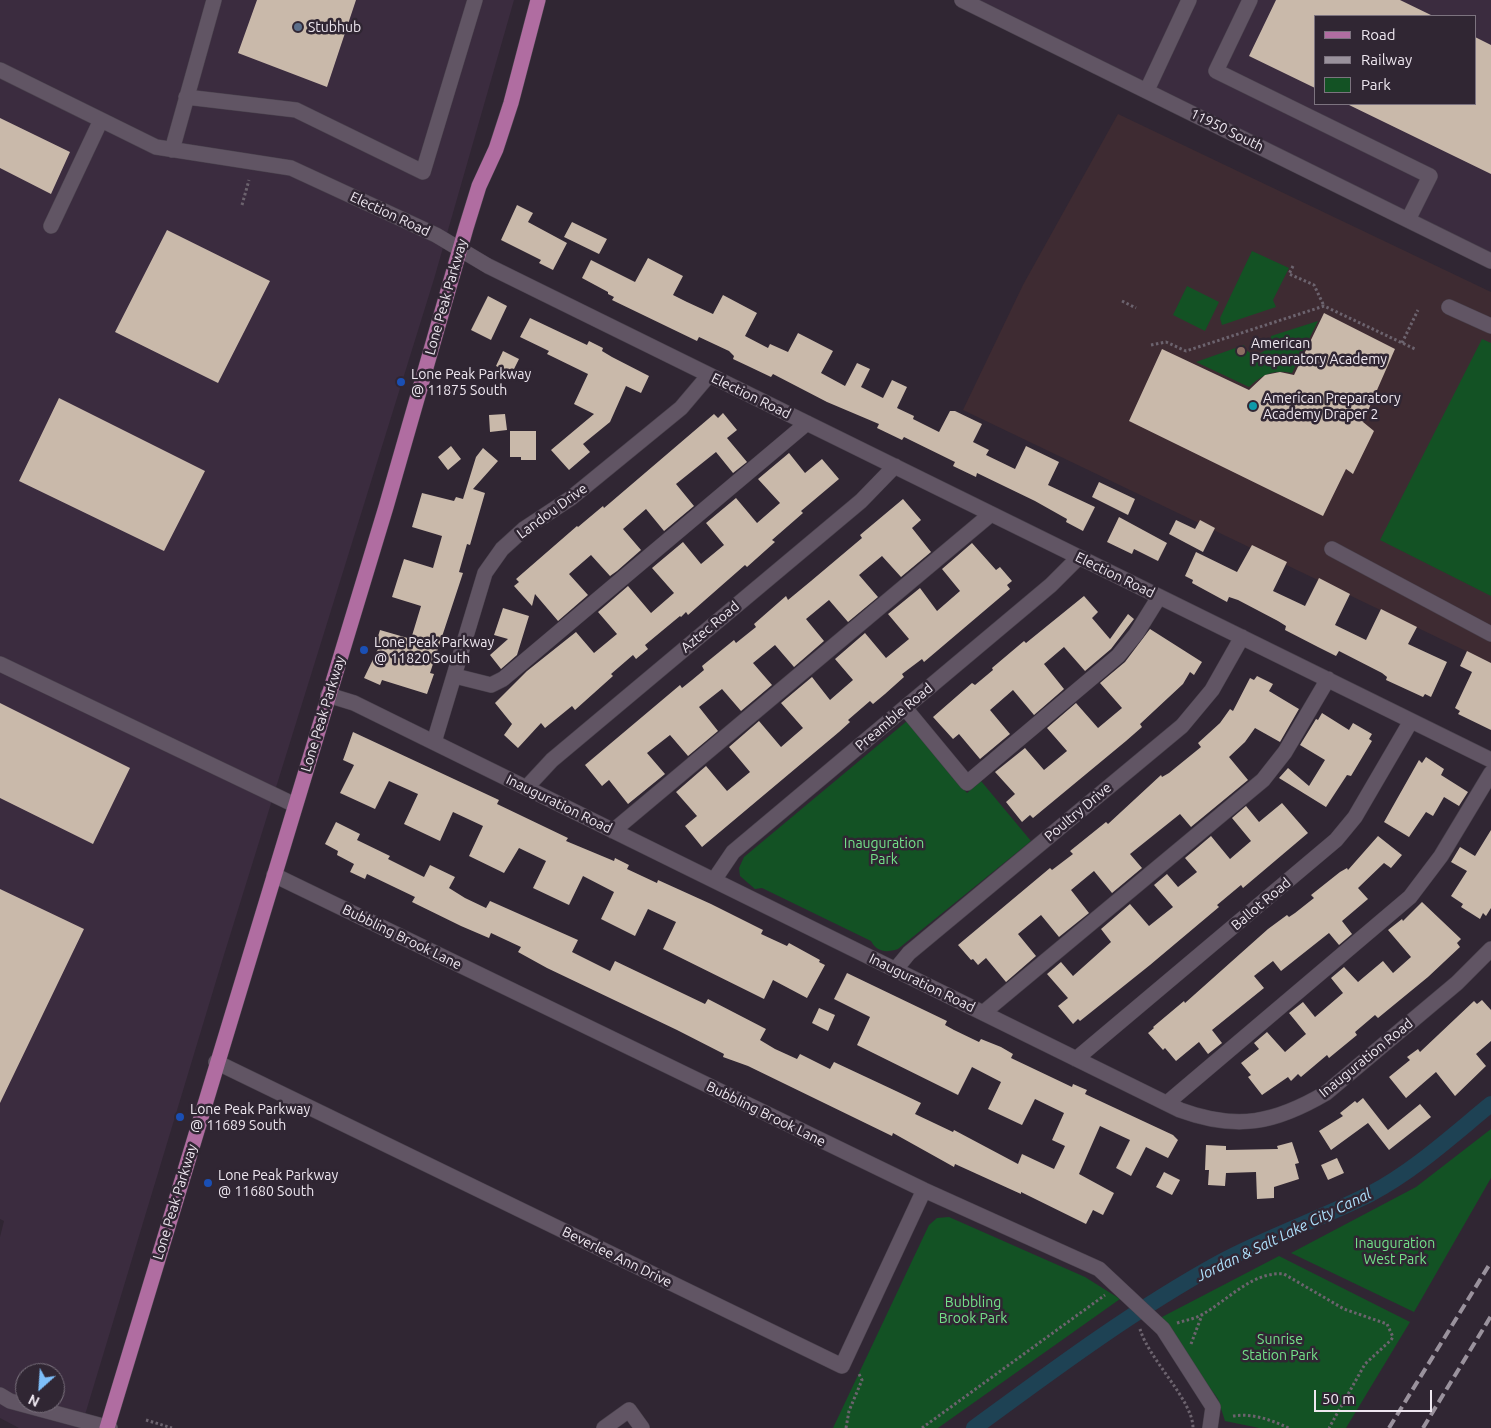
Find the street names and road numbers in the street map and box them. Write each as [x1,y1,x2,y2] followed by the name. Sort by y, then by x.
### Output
[1187,105,1267,155] street label: 11950 South
[347,188,433,240] street label: Election Road
[421,237,471,357] street label: Lone Peak Parkway
[709,370,793,422] street label: Election Road
[513,480,591,542] street label: Landou Drive
[1073,549,1157,601] street label: Election Road
[677,598,743,656] street label: Aztec Road
[297,654,349,774] street label: Lone Peak Parkway
[852,680,936,754] street label: Preamble Road
[503,771,615,837] street label: Inauguration Road
[1041,779,1115,845] street label: Poultry Drive
[1228,874,1294,934] street label: Ballot Road
[340,901,464,973] street label: Bubbling Brook Lane
[866,950,978,1016] street label: Inauguration Road
[1316,1015,1416,1101] street label: Inauguration Road
[704,1078,828,1150] street label: Bubbling Brook Lane
[149,1142,201,1262] street label: Lone Peak Parkway
[559,1223,675,1291] street label: Beverlee Ann Drive

